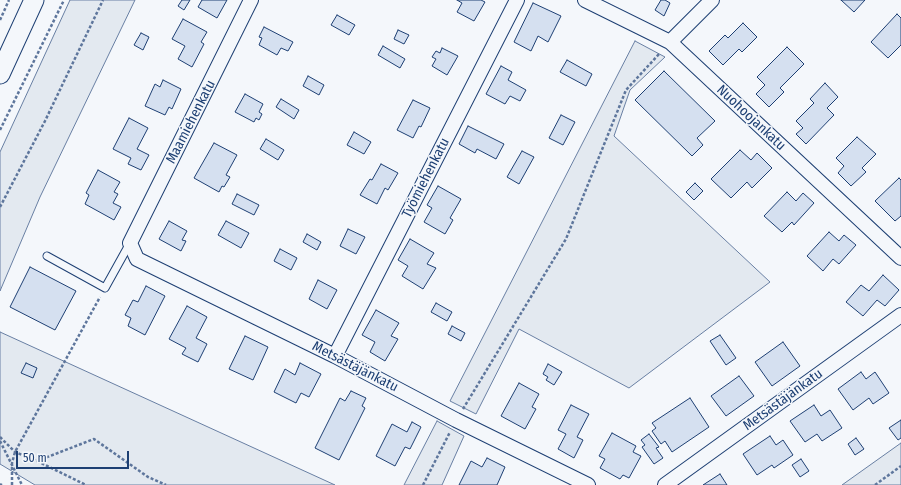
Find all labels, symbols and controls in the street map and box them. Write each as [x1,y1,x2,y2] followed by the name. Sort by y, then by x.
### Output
[163,77,219,167] street label: Maamiehenkatu
[713,82,789,154] street label: Nuohoojankatu
[399,135,453,221] street label: Työmiehenkatu
[309,338,401,396] street label: Metsästäjänkatu
[740,366,826,434] street label: Metsästäjänkatu
[18,443,131,469] scale bar
[23,451,47,465] text: 50 m

